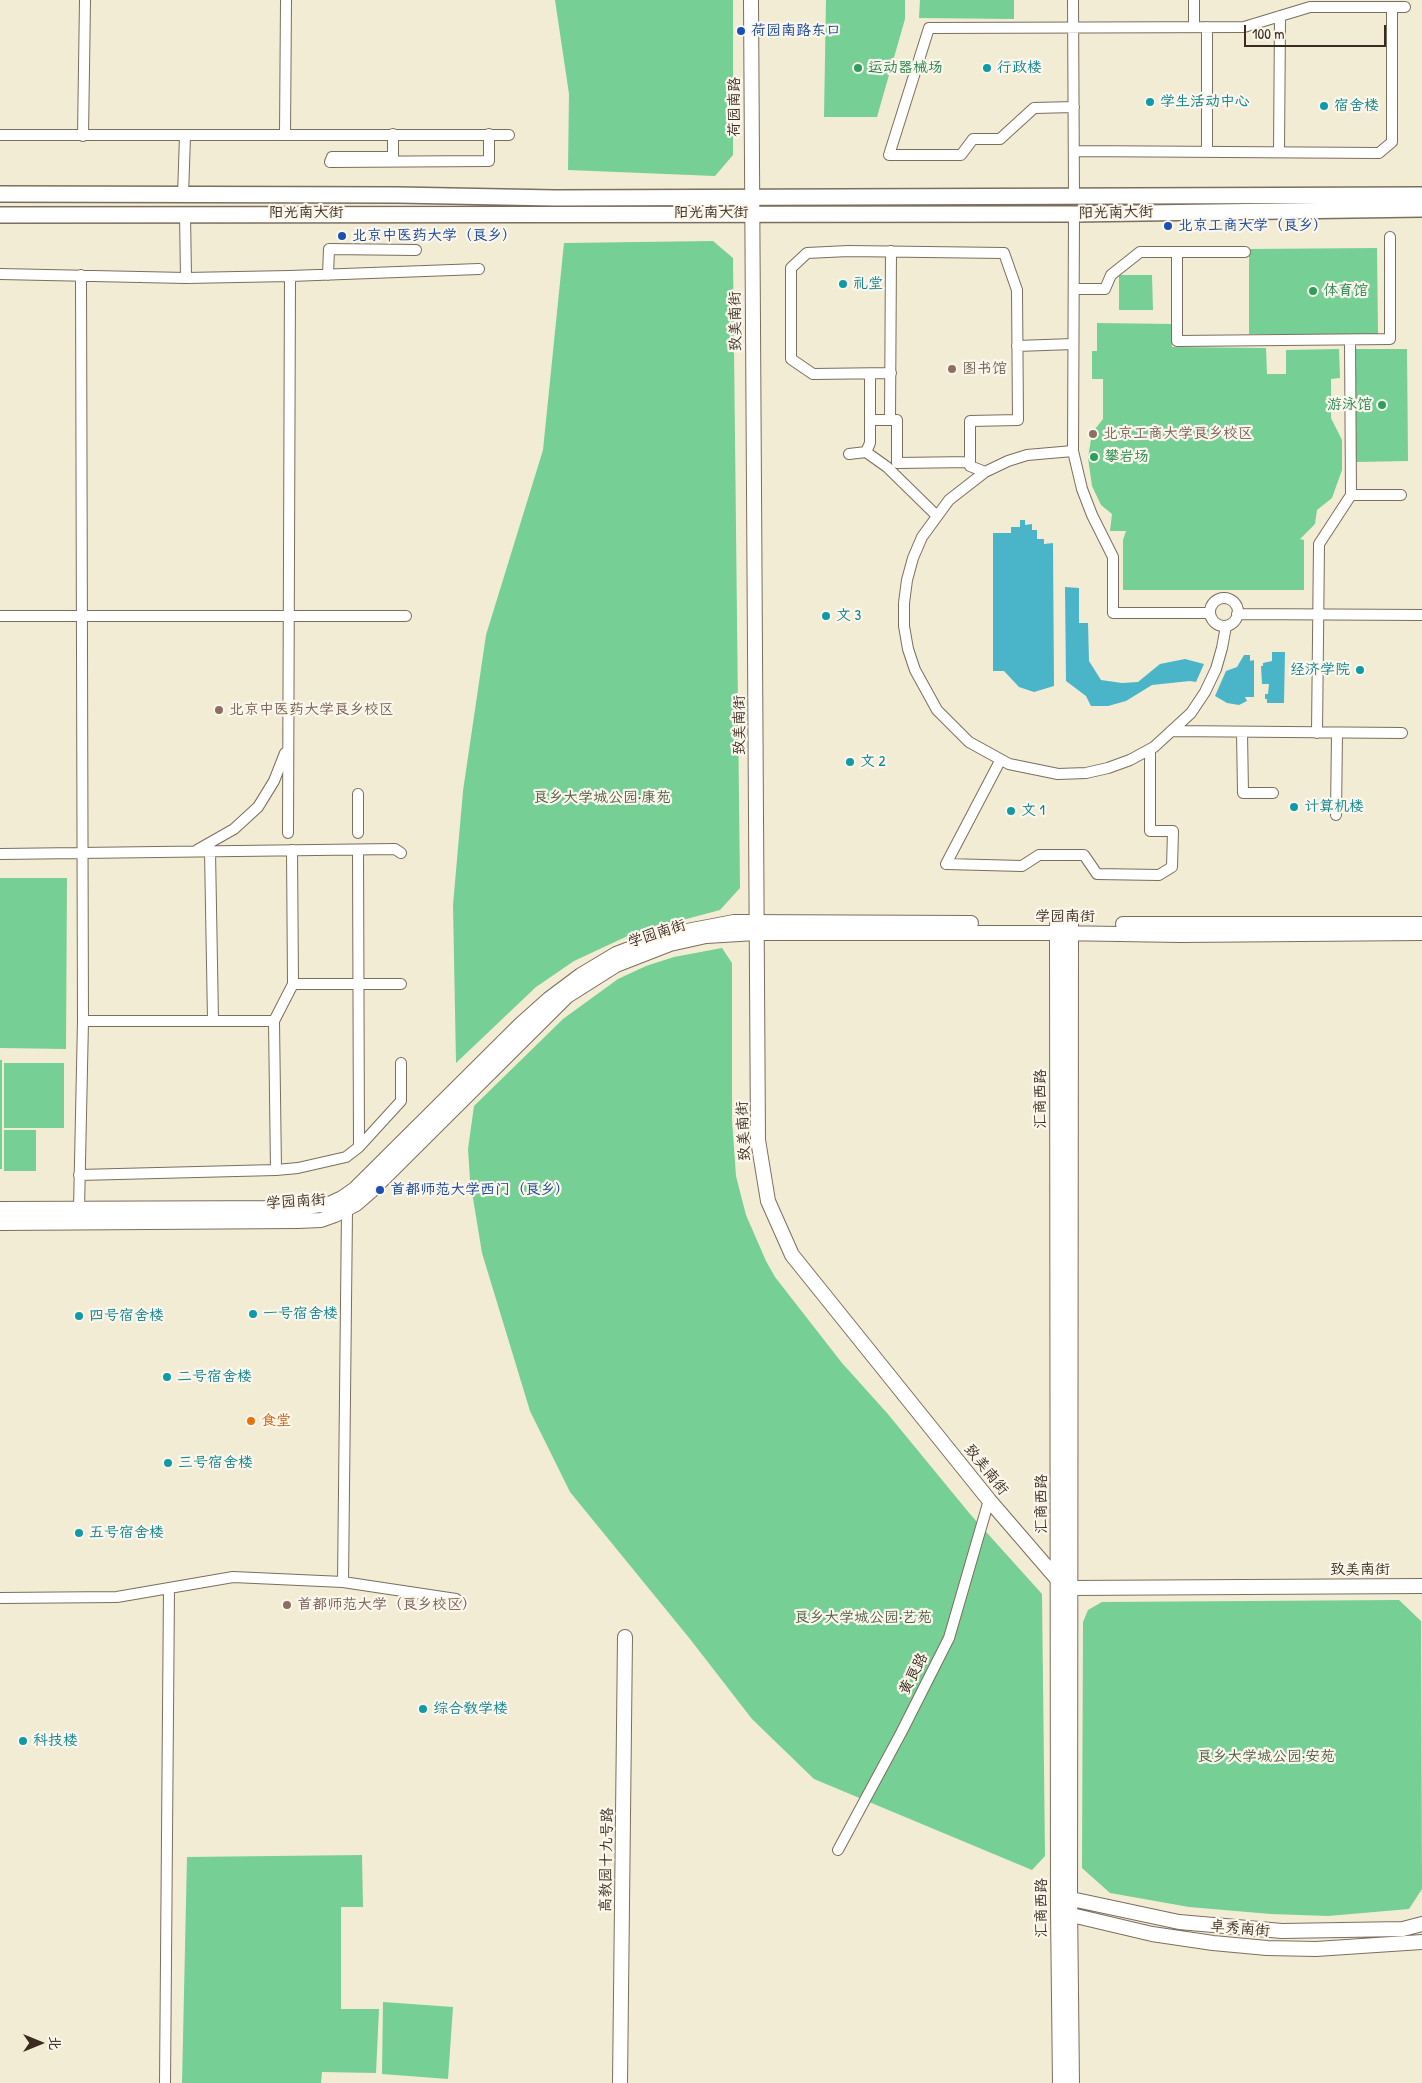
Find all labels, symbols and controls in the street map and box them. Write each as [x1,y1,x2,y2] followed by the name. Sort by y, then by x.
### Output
[1247,15,1390,47] scale bar
[751,22,841,40] place label: 荷园南路东口
[1252,23,1285,44] text: 100 m
[735,25,747,37] marker: 荷园南路东口
[868,59,943,77] place label: 运动器械场
[997,59,1042,77] place label: 行政楼
[852,62,864,74] marker: 运动器械场
[981,62,993,74] marker: 行政楼
[726,77,744,137] street label: 荷园南路
[1160,93,1250,111] place label: 学生活动中心
[1144,96,1156,108] marker: 学生活动中心
[1334,97,1379,115] place label: 宿舍楼
[1318,100,1330,112] marker: 宿舍楼
[1078,203,1154,223] street label: 阳光南大街
[269,204,343,222] street label: 阳光南大街
[674,204,748,222] street label: 阳光南大街
[1178,217,1328,235] place label: 北京工商大学（良乡）
[1162,220,1174,232] marker: 北京工商大学（良乡）
[352,227,517,245] place label: 北京中医药大学（良乡）
[336,230,348,242] marker: 北京中医药大学（良乡）
[853,275,883,293] place label: 礼堂
[837,278,849,290] marker: 礼堂
[1323,282,1368,300] place label: 体育馆
[1307,285,1319,297] marker: 体育馆
[726,291,746,351] street label: 致美南街
[962,360,1007,378] place label: 图书馆
[946,363,958,375] marker: 图书馆
[1327,396,1372,414] place label: 游泳馆
[1376,399,1388,411] marker: 游泳馆
[1103,425,1253,443] place label: 北京工商大学良乡校区
[1087,428,1099,440] marker: 北京工商大学良乡校区
[1104,448,1149,466] place label: 攀岩场
[1088,451,1100,463] marker: 攀岩场
[836,607,861,625] place label: 文 3
[820,610,832,622] marker: 文 3
[1290,661,1350,679] place label: 经济学院
[1354,664,1366,676] marker: 经济学院
[731,695,749,755] street label: 致美南街
[229,701,394,719] place label: 北京中医药大学良乡校区
[213,704,225,716] marker: 北京中医药大学良乡校区
[860,753,885,771] place label: 文 2
[844,756,856,768] marker: 文 2
[533,789,671,807] park label: 良乡大学城公园·康苑
[1304,798,1364,816] place label: 计算机楼
[1288,801,1300,813] marker: 计算机楼
[1021,802,1045,820] place label: 文 1
[1005,805,1017,817] marker: 文 1
[1035,908,1095,926] street label: 学园南街
[626,916,688,952] street label: 学园南街
[1032,1069,1050,1129] street label: 汇商西路
[733,1101,755,1161] street label: 致美南街
[390,1181,570,1199] place label: 首都师范大学西门（良乡）
[374,1184,386,1196] marker: 首都师范大学西门（良乡）
[265,1191,327,1213] street label: 学园南街
[263,1305,338,1323] place label: 一号宿舍楼
[89,1307,164,1325] place label: 四号宿舍楼
[247,1308,259,1320] marker: 一号宿舍楼
[73,1310,85,1322] marker: 四号宿舍楼
[177,1368,252,1386] place label: 二号宿舍楼
[161,1371,173,1383] marker: 二号宿舍楼
[261,1412,291,1430] place label: 食堂
[245,1415,257,1427] marker: 食堂
[960,1441,1012,1499] street label: 致美南街
[178,1454,253,1472] place label: 三号宿舍楼
[162,1457,174,1469] marker: 三号宿舍楼
[1033,1474,1051,1534] street label: 汇商西路
[89,1524,164,1542] place label: 五号宿舍楼
[73,1527,85,1539] marker: 五号宿舍楼
[1330,1561,1390,1579] street label: 致美南街
[297,1596,477,1614] place label: 首都师范大学（良乡校区）
[281,1599,293,1611] marker: 首都师范大学（良乡校区）
[794,1609,932,1627] park label: 良乡大学城公园·艺苑
[896,1650,932,1698] street label: 黄良路
[433,1700,508,1718] place label: 综合教学楼
[417,1703,429,1715] marker: 综合教学楼
[33,1732,78,1750] place label: 科技楼
[17,1735,29,1747] marker: 科技楼
[1197,1748,1335,1766] park label: 良乡大学城公园·安苑
[597,1807,617,1913] street label: 高教园十九号路
[1033,1878,1051,1938] street label: 汇商西路
[1209,1917,1271,1941] street label: 卓秀南街
[15,2018,65,2068] north arrow
[46,2036,65,2050] text: 北

